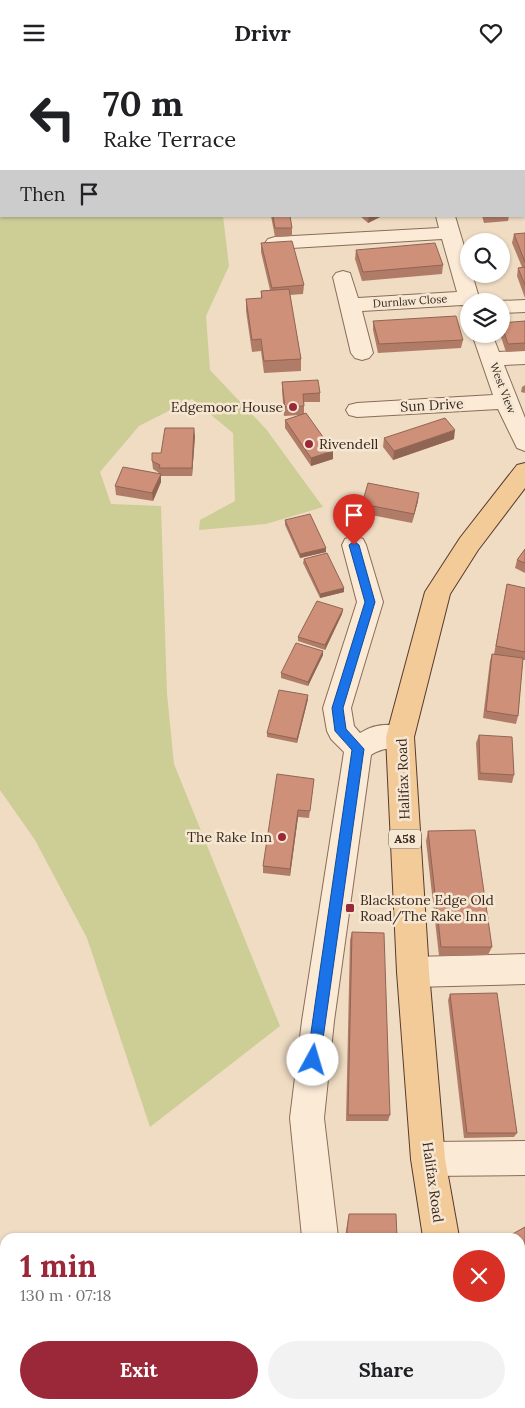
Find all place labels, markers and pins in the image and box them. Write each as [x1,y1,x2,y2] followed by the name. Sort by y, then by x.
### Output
[171,398,283,416] place label: Edgemoor House
[287,401,299,413] marker: Edgemoor House
[319,435,379,453] place label: Rivendell
[303,438,315,450] marker: Rivendell
[333,494,375,545] pin
[187,828,272,846] place label: The Rake Inn
[276,831,288,843] marker: The Rake Inn
[360,891,494,925] place label: Blackstone Edge Old Road/The Rake Inn
[344,902,356,914] marker: Blackstone Edge Old Road/The Rake Inn

